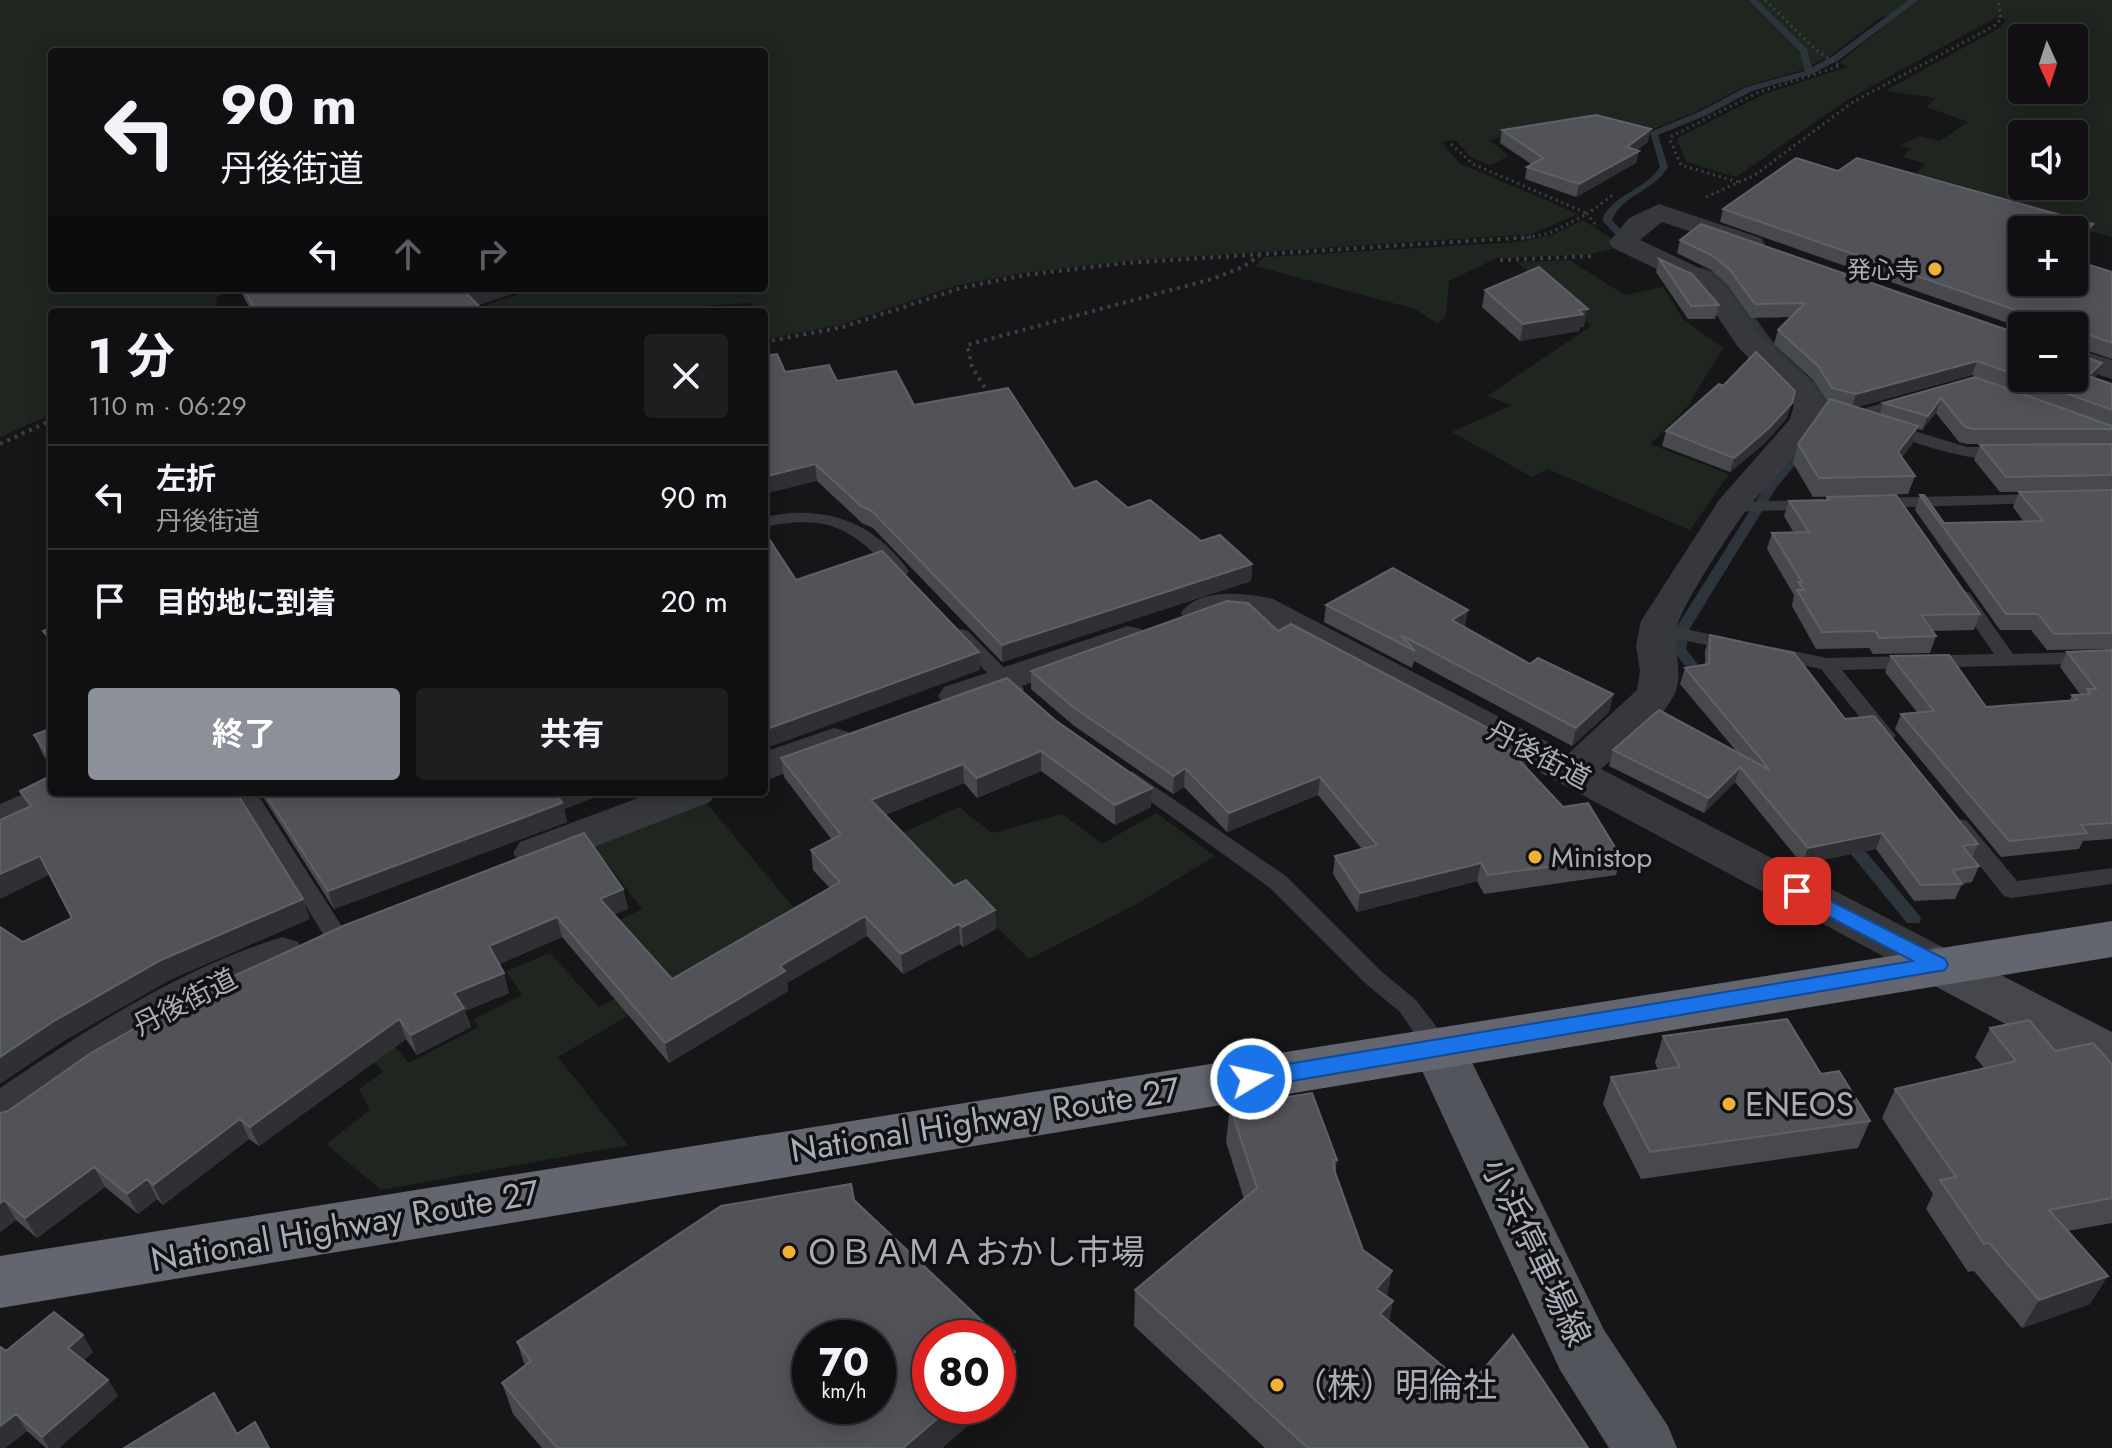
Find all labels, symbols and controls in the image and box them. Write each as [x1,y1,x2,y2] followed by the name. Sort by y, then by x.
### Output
[2008,24,2088,104] north arrow
[2008,24,2088,392] map controls
[220,64,357,145] text: 90 m
[88,80,192,184] icon: left
[2008,120,2088,200] button: sound
[220,142,364,194] text: 丹後街道
[2008,216,2088,296] button: +
[302,232,346,276] icon: left
[386,232,430,276] icon: ahead
[470,232,514,276] icon: right
[1847,252,1919,287] place label: 発心寺
[1926,260,1944,278] marker: 発心寺
[2008,312,2088,392] button: −
[88,322,175,391] text: 1 分
[644,334,728,418] button: close
[88,387,247,425] text: 110 m · 06:29
[156,457,216,500] text: 左折
[88,475,132,519] icon: left
[660,476,728,519] text: 90 m
[156,502,260,540] text: 丹後街道
[88,579,132,623] icon: arrive
[661,580,728,623] text: 20 m
[156,581,336,624] text: 目的地に到着
[88,688,400,780] button: 終了
[416,688,728,780] button: 共有
[1480,711,1598,799] street label: 丹後街道
[1551,837,1652,878] place label: Ministop
[1526,848,1544,866] marker: Ministop
[1763,857,1831,925] pin
[1775,869,1819,913] icon: arrive
[126,958,244,1046] street label: 丹後街道
[1209,1037,1293,1121] position arrow
[787,1065,1183,1175] street label: National Highway Route 27
[1745,1080,1854,1129] place label: ENEOS
[1720,1095,1738,1113] marker: ENEOS
[1469,1150,1603,1354] street label: 小浜停車場線
[147,1168,543,1284] street label: National Highway Route 27
[805,1228,1145,1277] place label: ＯＢＡＭＡおかし市場
[780,1243,798,1261] marker: ＯＢＡＭＡおかし市場
[912,1320,1016,1424] speed limit sign: 80
[819,1333,869,1391] text: 70
[1293,1361,1497,1410] place label: （株）明倫社
[1268,1376,1286,1394] marker: （株）明倫社
[821,1377,867,1406] text: km/h

